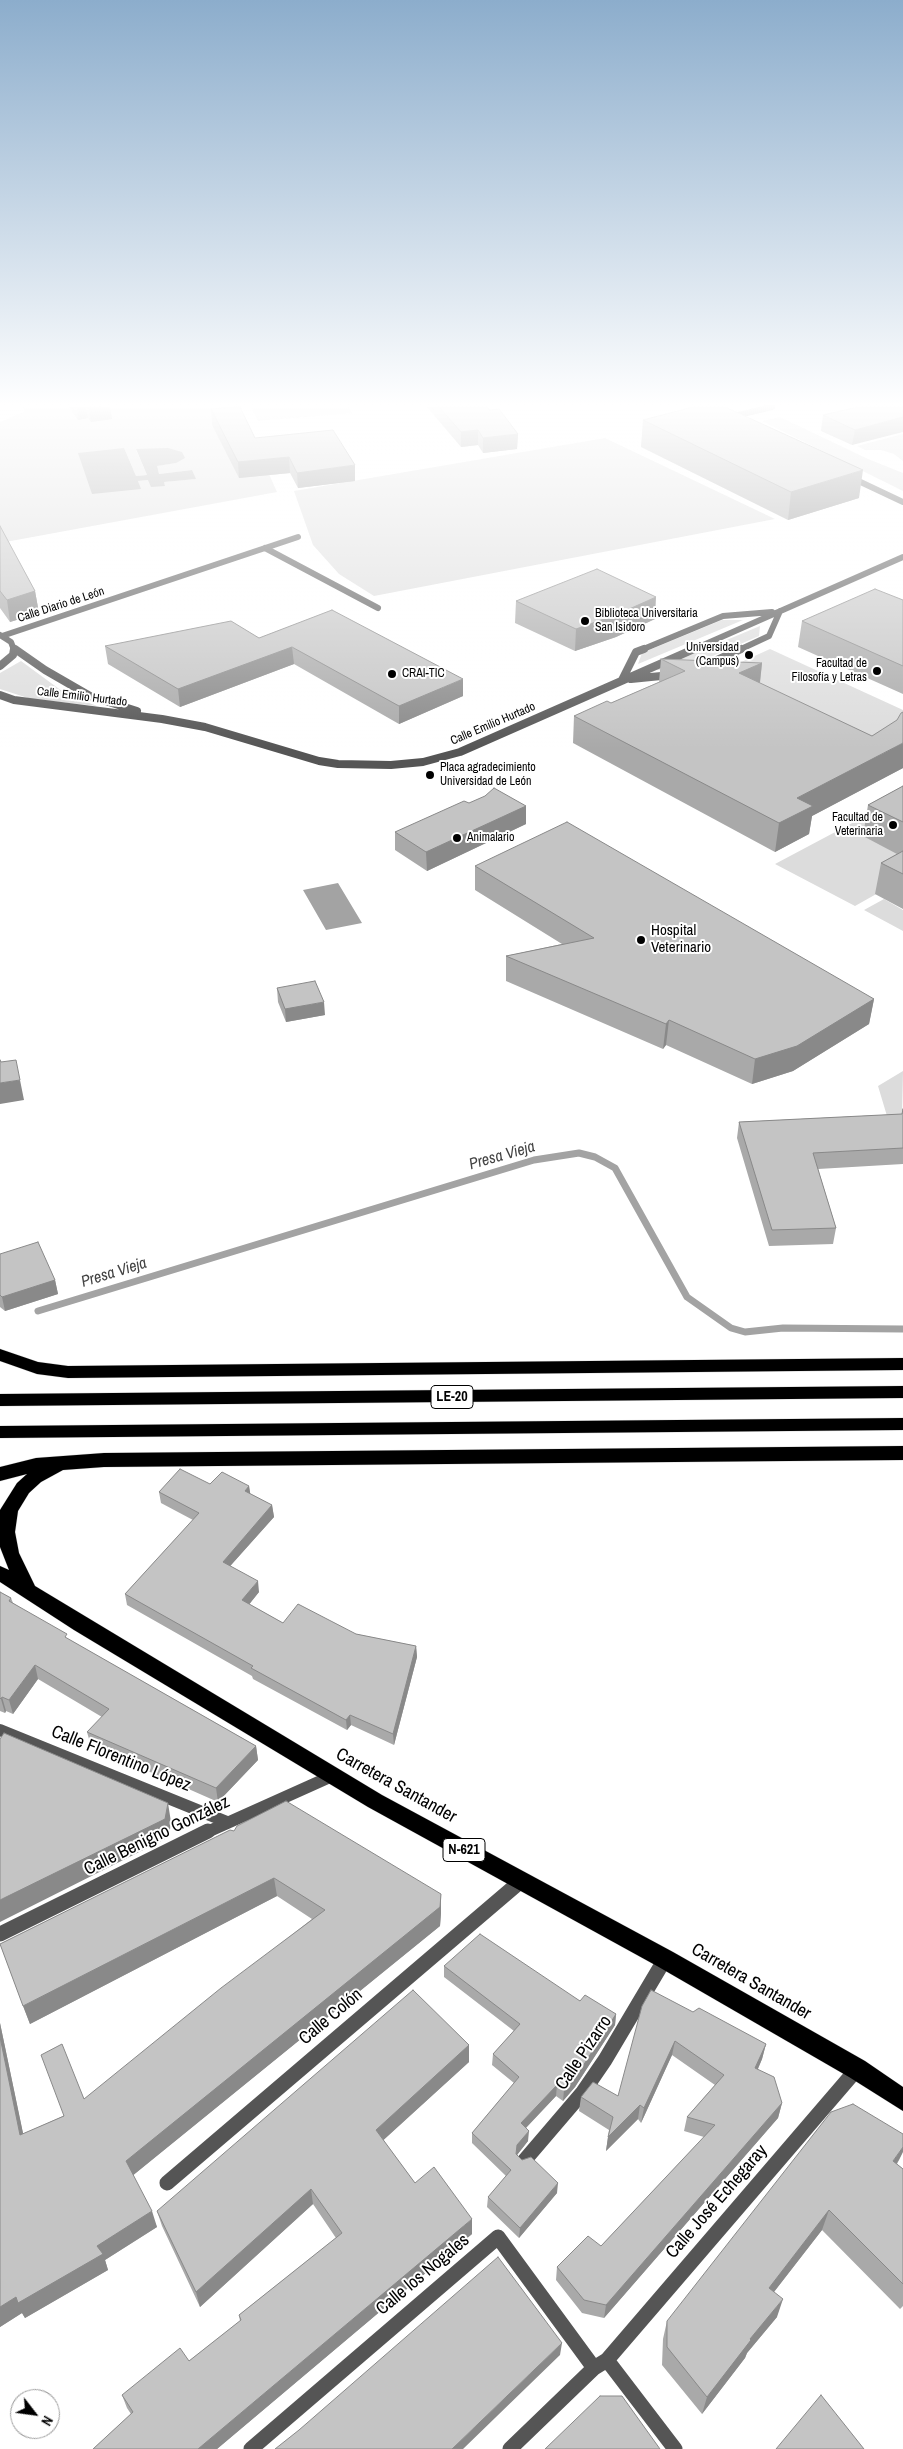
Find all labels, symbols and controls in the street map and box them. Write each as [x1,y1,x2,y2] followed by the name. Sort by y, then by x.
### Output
[16,584,106,626] street label: Calle Diario de León
[595,607,698,635] place label: Biblioteca Universitaria San Isidoro
[579,615,591,627] marker: Biblioteca Universitaria San Isidoro
[686,641,739,669] place label: Universidad (Campus)
[743,649,755,661] marker: Universidad (Campus)
[792,657,867,685] place label: Facultad de Filosofía y Letras
[871,665,883,677] marker: Facultad de Filosofía y Letras
[402,667,445,681] place label: CRAI-TIC
[386,668,398,680] marker: CRAI-TIC
[36,684,128,710] street label: Calle Emilio Hurtado
[448,700,538,748] street label: Calle Emilio Hurtado
[440,761,536,789] place label: Placa agradecimiento Universidad de León
[424,769,436,781] marker: Placa agradecimiento Universidad de León
[832,811,883,839] place label: Facultad de Veterinaria
[887,819,899,831] marker: Facultad de Veterinaria
[467,831,515,845] place label: Animalario
[451,832,463,844] marker: Animalario
[651,922,711,957] place label: Hospital Veterinario
[635,934,647,946] marker: Hospital Veterinario
[467,1137,537,1175] water label: Presa Vieja
[79,1254,149,1292] water label: Presa Vieja
[431,1385,473,1408] road number: LE-20
[48,1721,194,1797] street label: Calle Florentino López
[332,1744,460,1828] street label: Carretera Santander
[81,1791,233,1881] street label: Calle Benigno González
[443,1838,485,1862] road number: N-621
[687,1939,815,2025] street label: Carretera Santander
[295,1984,367,2050] street label: Calle Colón
[551,2012,617,2094] street label: Calle Pizarro
[662,2141,772,2263] street label: Calle José Echegaray
[372,2230,474,2320] street label: Calle los Nogales
[10,2389,60,2439] north arrow
[37,2413,57,2429] text: N

